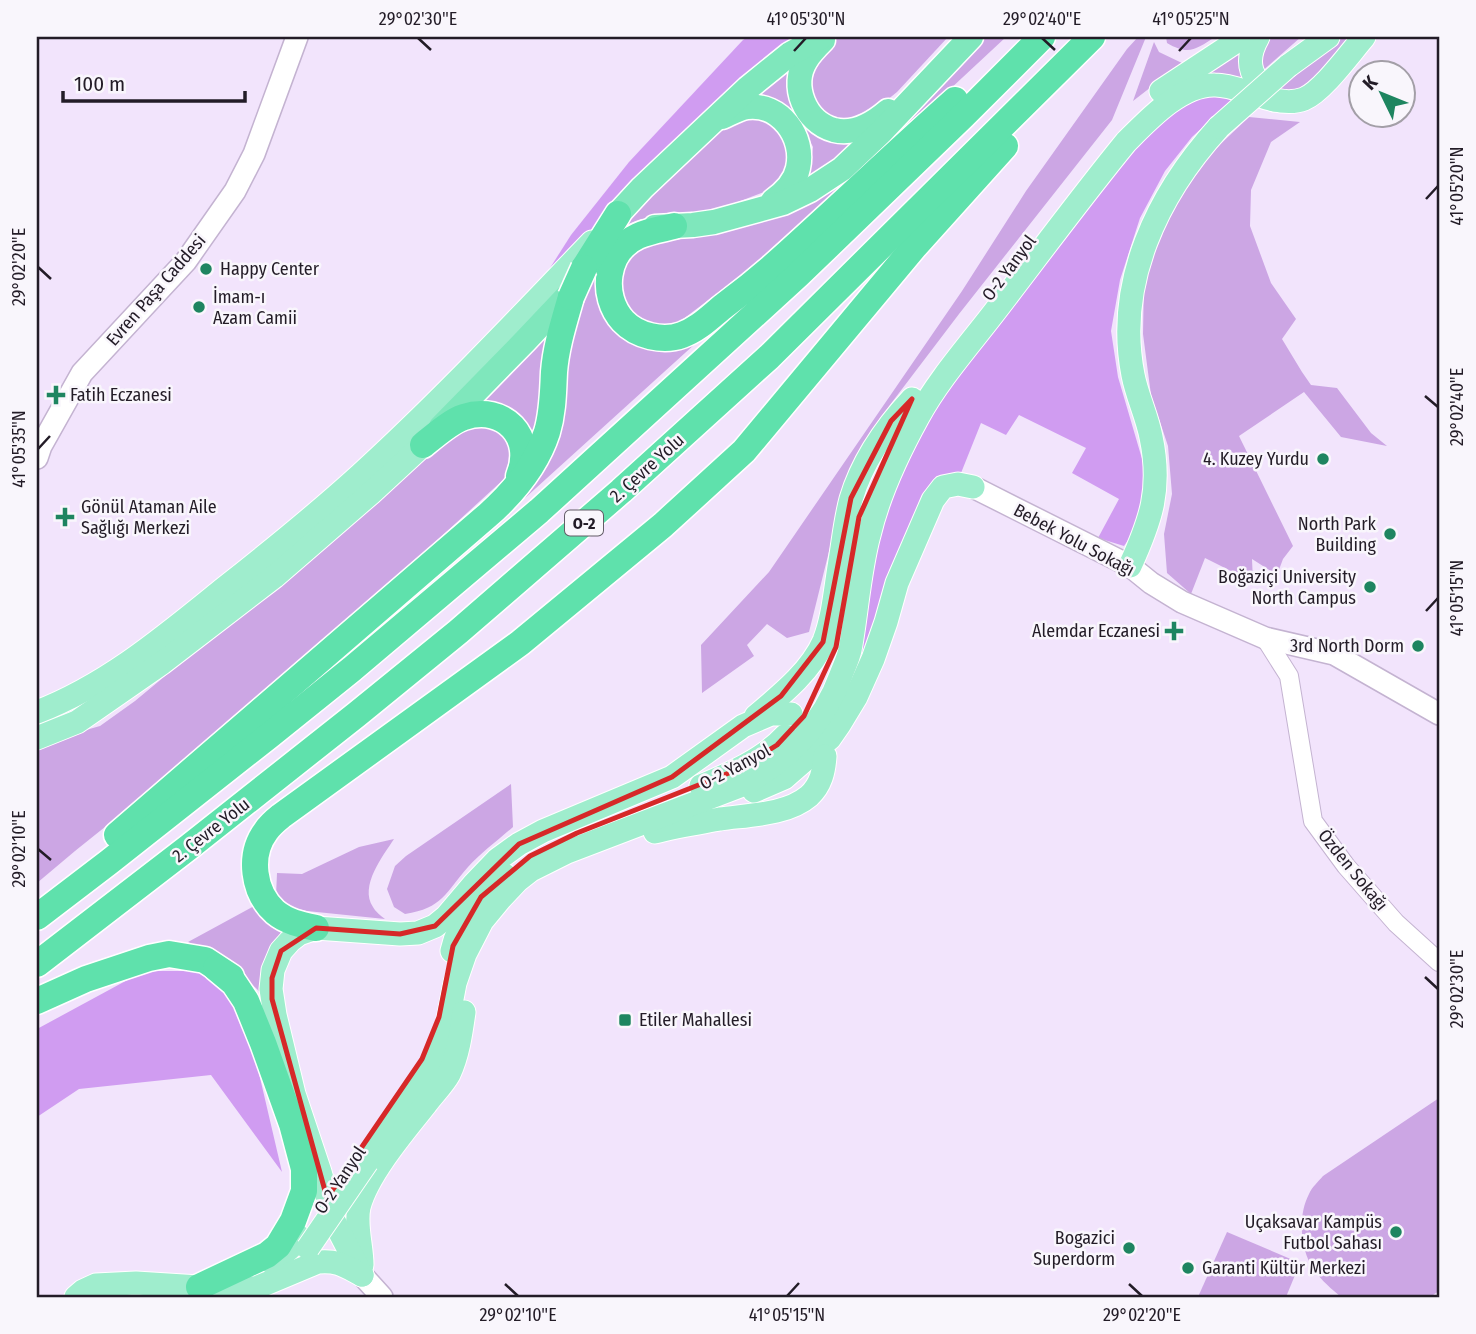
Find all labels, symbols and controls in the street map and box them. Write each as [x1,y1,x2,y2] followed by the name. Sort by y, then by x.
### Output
[379,8,457,30] text: 29°02'30"E
[767,8,845,30] text: 41°05'30"N
[1003,8,1081,30] text: 29°02'40"E
[1152,8,1230,30] text: 41°05'25"N
[63,60,245,104] scale bar
[1346,60,1416,130] north arrow
[1358,70,1383,95] text: K
[74,71,125,97] text: 100 m
[1446,147,1468,225] text: 41°05'20"N
[8,228,30,306] text: 29°02'20"E
[102,230,210,350] street label: Evren Paşa Caddesi
[977,230,1041,305] street label: O-2 Yanyol
[220,258,320,280] place label: Happy Center
[198,261,214,277] marker: Happy Center
[213,286,297,329] place label: İmam-ı Azam Camii
[191,299,207,315] marker: İmam-ı Azam Camii
[1446,368,1468,446] text: 29°02'40"E
[70,384,172,406] place label: Fatih Eczanesi
[48,387,64,403] marker: Fatih Eczanesi
[8,410,30,488] text: 41°05'35"N
[605,429,689,507] street label: 2. Çevre Yolu
[1203,448,1309,470] place label: 4. Kuzey Yurdu
[1315,451,1331,467] marker: 4. Kuzey Yurdu
[81,496,217,539] place label: Gönül Ataman Aile Sağlığı Merkezi
[1010,499,1138,581] street label: Bebek Yolu Sokağı
[55,507,75,527] marker: Gönül Ataman Aile Sağlığı Merkezi
[565,510,603,536] road number: O-2
[1298,513,1377,556] place label: North Park Building
[1382,526,1398,542] marker: North Park Building
[1446,560,1468,636] text: 41°05'15"N
[1218,566,1356,609] place label: Boğaziçi University North Campus
[1362,579,1378,595] marker: Boğaziçi University North Campus
[1032,620,1160,642] place label: Alemdar Eczanesi
[1166,623,1182,639] marker: Alemdar Eczanesi
[1290,635,1404,657] place label: 3rd North Dorm
[1410,638,1426,654] marker: 3rd North Dorm
[696,739,774,795] street label: O-2 Yanyol
[168,793,254,867] street label: 2. Çevre Yolu
[8,810,30,888] text: 29°02'10"E
[1313,825,1393,915] street label: Özden Sokağı
[1446,950,1468,1028] text: 29°02'30"E
[639,1009,752,1031] place label: Etiler Mahallesi
[617,1012,633,1028] marker: Etiler Mahallesi
[309,1142,371,1218] street label: O-2 Yanyol
[1245,1211,1382,1254] place label: Uçaksavar Kampüs Futbol Sahası
[1388,1224,1404,1240] marker: Uçaksavar Kampüs Futbol Sahası
[1033,1227,1115,1270] place label: Bogazici Superdorm
[1121,1240,1137,1256] marker: Bogazici Superdorm
[1202,1257,1366,1279] place label: Garanti Kültür Merkezi
[1180,1260,1196,1276] marker: Garanti Kültür Merkezi
[479,1304,557,1326] text: 29°02'10"E
[749,1304,825,1326] text: 41°05'15"N
[1103,1304,1181,1326] text: 29°02'20"E

